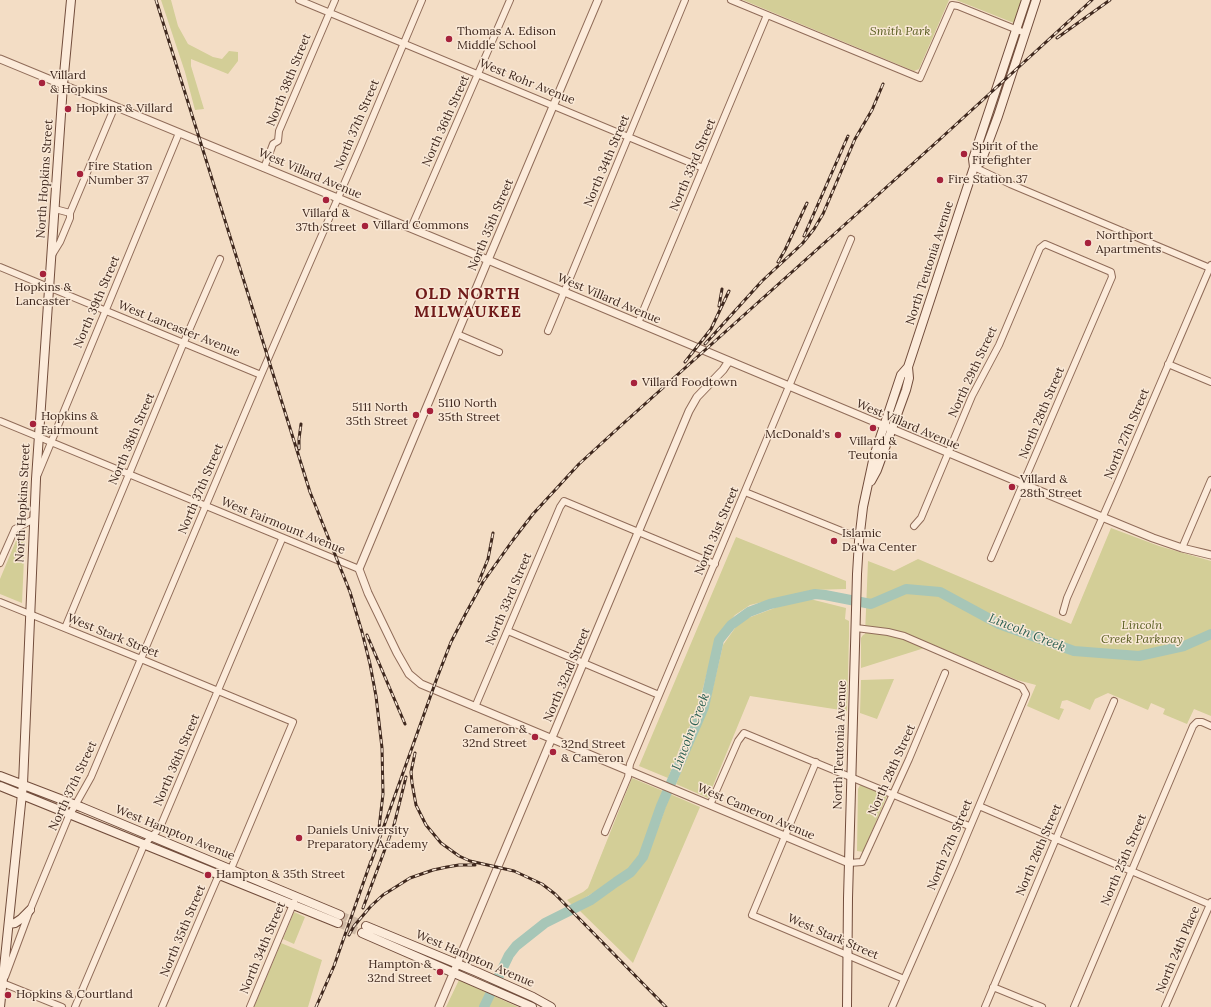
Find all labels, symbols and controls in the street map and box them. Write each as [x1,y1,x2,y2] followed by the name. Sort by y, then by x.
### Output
[457,25,556,53] place label: Thomas A. Edison Middle School
[870,25,930,39] park label: Smith Park
[264,32,314,128] street label: North 38th Street
[444,34,454,44] marker: Thomas A. Edison Middle School
[477,56,577,108] street label: West Rohr Avenue
[50,69,107,97] place label: Villard & Hopkins
[419,73,473,169] street label: North 36th Street
[331,77,383,173] street label: North 37th Street
[37,78,47,88] marker: Villard & Hopkins
[76,102,173,116] place label: Hopkins & Villard
[63,104,73,114] marker: Hopkins & Villard
[581,113,633,209] street label: North 34th Street
[667,117,719,213] street label: North 33rd Street
[34,119,56,239] street label: North Hopkins Street
[972,140,1038,168] place label: Spirit of the Firefighter
[256,146,364,202] street label: West Villard Avenue
[959,149,969,159] marker: Spirit of the Firefighter
[88,160,152,188] place label: Fire Station Number 37
[75,169,85,179] marker: Fire Station Number 37
[948,173,1028,187] place label: Fire Station 37
[935,175,945,185] marker: Fire Station 37
[465,177,517,273] street label: North 35th Street
[321,195,331,205] marker: Villard & 37th Street
[903,199,957,327] street label: North Teutonia Avenue
[296,207,356,235] place label: Villard & 37th Street
[373,219,469,233] place label: Villard Commons
[360,221,370,231] marker: Villard Commons
[1096,229,1161,257] place label: Northport Apartments
[1083,238,1093,248] marker: Northport Apartments
[71,254,123,350] street label: North 39th Street
[38,269,48,279] marker: Hopkins & Lancaster
[555,271,663,327] street label: West Villard Avenue
[14,281,72,309] place label: Hopkins & Lancaster
[414,284,522,322] district label: OLD NORTH MILWAUKEE
[116,298,242,360] street label: West Lancaster Avenue
[946,324,1000,420] street label: North 29th Street
[1016,365,1068,461] street label: North 28th Street
[642,376,737,390] place label: Villard Foodtown
[629,378,639,388] marker: Villard Foodtown
[1101,386,1153,482] street label: North 27th Street
[106,391,158,487] street label: North 38th Street
[438,397,500,425] place label: 5110 North 35th Street
[854,397,962,453] street label: West Villard Avenue
[346,401,408,429] place label: 5111 North 35th Street
[425,406,435,416] marker: 5110 North 35th Street
[41,410,99,438] place label: Hopkins & Fairmount
[411,410,421,420] marker: 5111 North 35th Street
[28,419,38,429] marker: Hopkins & Fairmount
[868,423,878,433] marker: Villard & Teutonia
[765,428,830,442] place label: McDonald's
[833,430,843,440] marker: McDonald's
[848,435,898,463] place label: Villard & Teutonia
[175,441,227,537] street label: North 37th Street
[13,443,33,563] street label: North Hopkins Street
[1020,473,1082,501] place label: Villard & 28th Street
[1007,482,1017,492] marker: Villard & 28th Street
[692,485,742,577] street label: North 31st Street
[219,494,347,558] street label: West Fairmount Avenue
[842,527,917,555] place label: Islamic Da'wa Center
[829,536,839,546] marker: Islamic Da'wa Center
[483,551,535,647] street label: North 33rd Street
[65,611,161,661] street label: West Stark Street
[986,611,1068,655] water label: Lincoln Creek
[1101,619,1183,647] park label: Lincoln Creek Parkway
[541,626,593,724] street label: North 32nd Street
[831,680,849,810] street label: North Teutonia Avenue
[669,691,713,773] water label: Lincoln Creek
[151,712,203,808] street label: North 36th Street
[865,722,919,818] street label: North 28th Street
[462,723,527,751] place label: Cameron & 32nd Street
[530,732,540,742] marker: Cameron & 32nd Street
[561,738,626,766] place label: 32nd Street & Cameron
[46,739,100,833] street label: North 37th Street
[548,747,558,757] marker: 32nd Street & Cameron
[695,781,817,843] street label: West Cameron Avenue
[924,797,976,893] street label: North 27th Street
[113,802,237,864] street label: West Hampton Avenue
[1013,802,1065,898] street label: North 26th Street
[1098,812,1150,908] street label: North 25th Street
[307,824,428,852] place label: Daniels University Preparatory Academy
[294,833,304,843] marker: Daniels University Preparatory Academy
[216,868,345,882] place label: Hampton & 35th Street
[203,870,213,880] marker: Hampton & 35th Street
[157,883,209,979] street label: North 35th Street
[237,900,289,996] street label: North 34th Street
[1153,904,1203,996] street label: North 24th Place
[785,911,881,963] street label: West Stark Street
[413,927,537,991] street label: West Hampton Avenue
[367,958,432,986] place label: Hampton & 32nd Street
[435,967,445,977] marker: Hampton & 32nd Street
[16,988,133,1002] place label: Hopkins & Courtland
[3,990,13,1000] marker: Hopkins & Courtland

